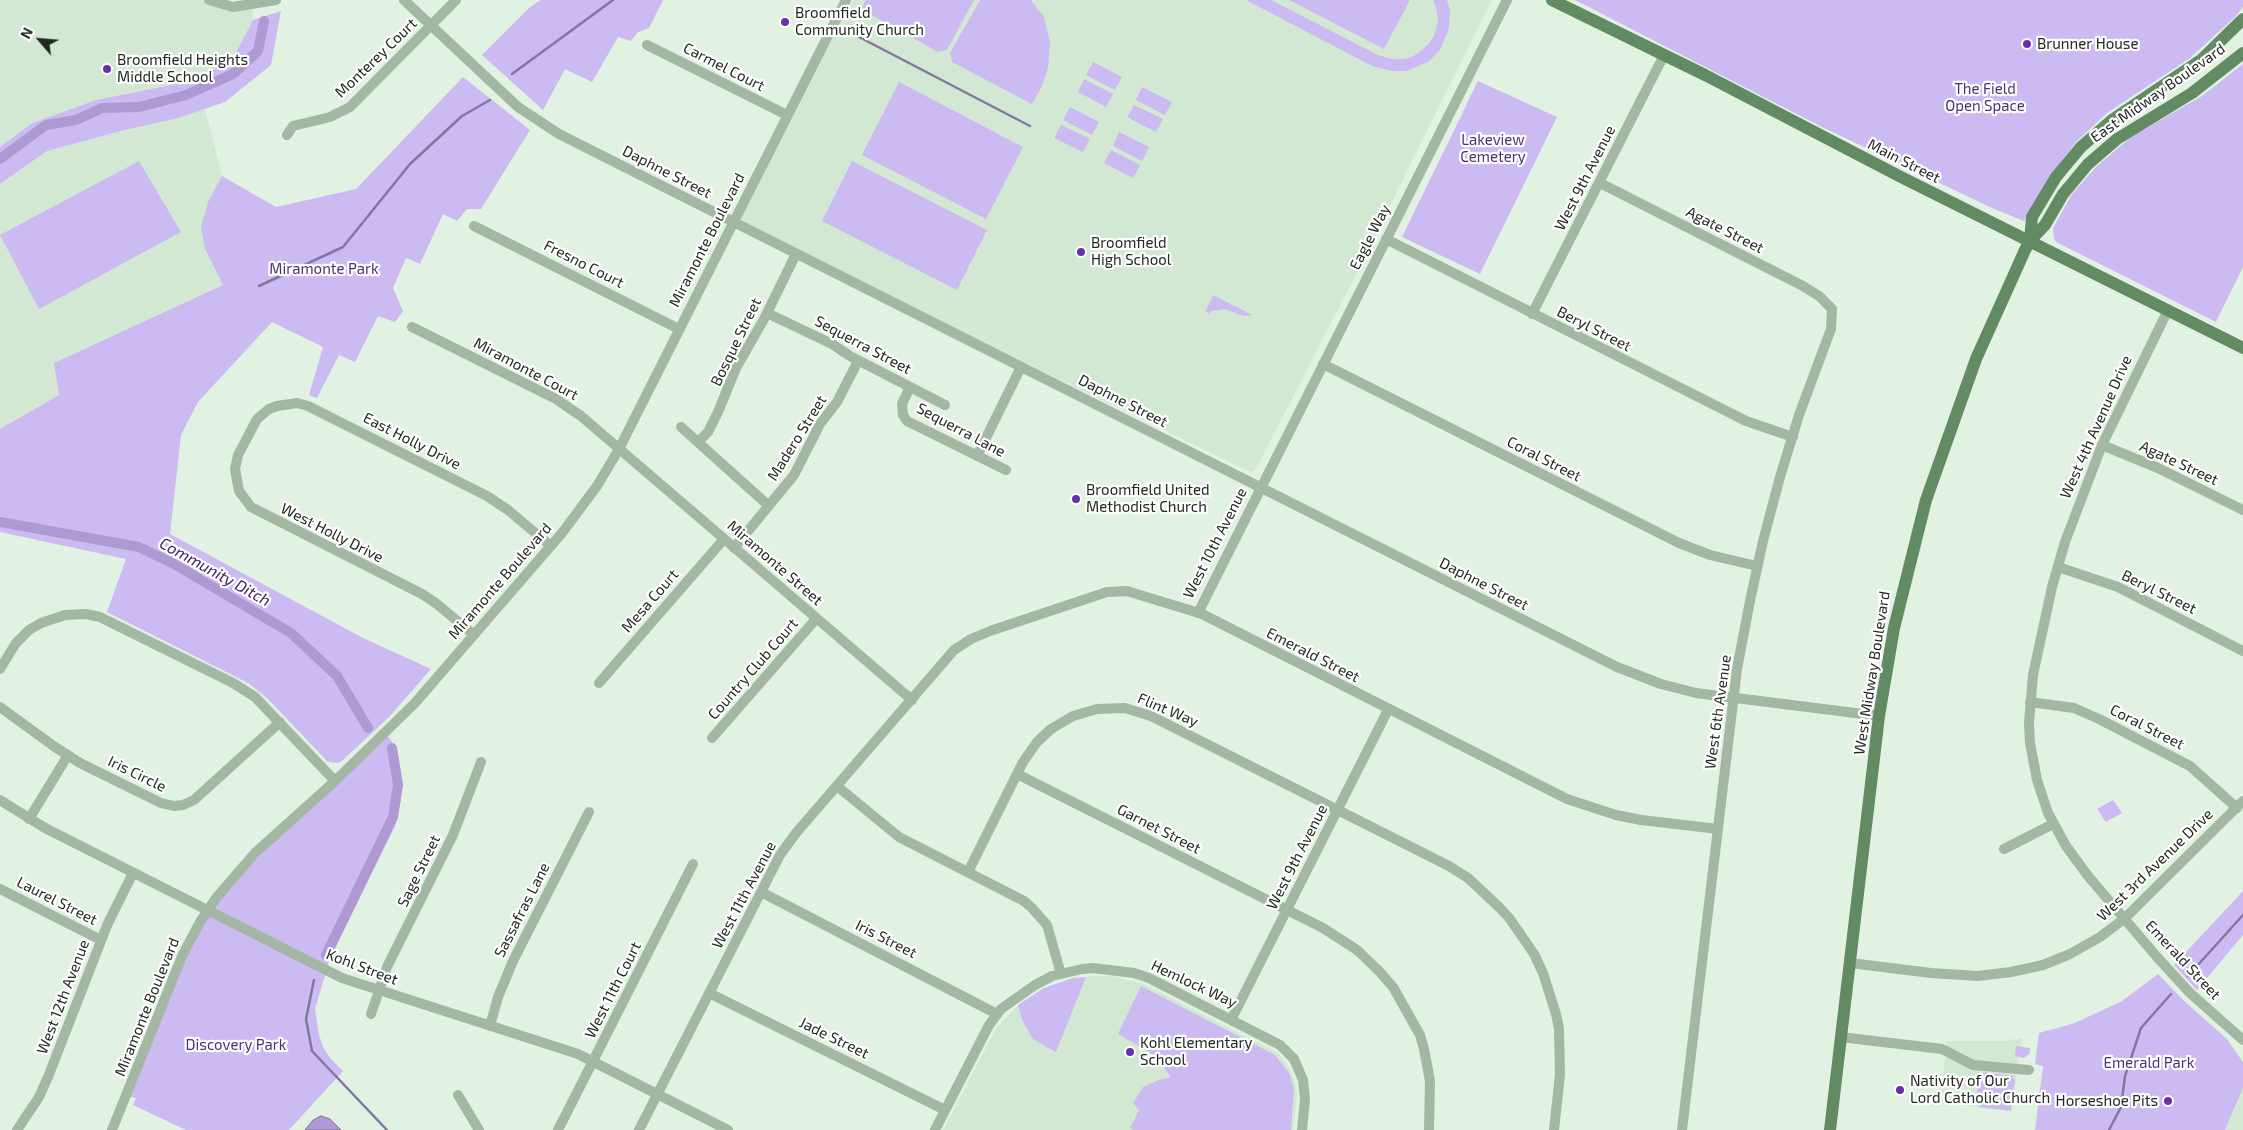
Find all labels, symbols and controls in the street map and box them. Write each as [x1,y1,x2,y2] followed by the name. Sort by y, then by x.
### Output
[795,4,924,39] place label: Broomfield Community Church
[331,14,421,102] street label: Monterey Court
[15,15,65,65] north arrow
[779,16,791,28] marker: Broomfield Community Church
[16,25,36,41] text: N
[2037,35,2138,53] place label: Brunner House
[2021,38,2033,50] marker: Brunner House
[680,39,768,95] street label: Carmel Court
[2087,40,2229,146] street label: East Midway Boulevard
[117,51,248,86] place label: Broomfield Heights Middle School
[101,63,113,75] marker: Broomfield Heights Middle School
[1945,80,2025,115] park label: The Field Open Space
[1551,123,1619,233] street label: West 9th Avenue
[1460,131,1526,166] park label: Lakeview Cemetery
[1865,135,1943,187] street label: Main Street
[620,142,714,202] street label: Daphne Street
[665,170,749,310] street label: Miramonte Boulevard
[1346,201,1394,273] street label: Eagle Way
[1683,203,1767,257] street label: Agate Street
[1091,234,1171,269] place label: Broomfield High School
[541,236,627,292] street label: Fresno Court
[1075,246,1087,258] marker: Broomfield High School
[269,260,379,278] park label: Miramonte Park
[707,295,765,389] street label: Bosque Street
[1554,303,1634,355] street label: Beryl Street
[812,312,914,378] street label: Sequerra Street
[471,334,581,404] street label: Miramonte Court
[2056,353,2136,501] street label: West 4th Avenue Drive
[1076,371,1170,431] street label: Daphne Street
[764,392,830,484] street label: Madero Street
[914,399,1008,461] street label: Sequerra Lane
[360,409,464,473] street label: East Holly Drive
[1504,433,1584,485] street label: Coral Street
[2137,437,2221,489] street label: Agate Street
[1086,481,1210,516] place label: Broomfield United Methodist Church
[1179,485,1251,601] street label: West 10th Avenue
[1070,493,1082,505] marker: Broomfield United Methodist Church
[278,499,386,567] street label: West Holly Drive
[724,517,826,609] street label: Miramonte Street
[445,519,555,643] street label: Miramonte Boulevard
[156,534,274,610] water label: Community Ditch
[1437,554,1531,614] street label: Daphne Street
[618,566,682,636] street label: Mesa Court
[2119,566,2199,618] street label: Beryl Street
[1850,590,1894,756] street label: West Midway Boulevard
[704,615,802,723] street label: Country Club Court
[1264,624,1362,686] street label: Emerald Street
[1701,654,1735,770] street label: West 6th Avenue
[1135,689,1201,731] street label: Flint Way
[2107,701,2187,753] street label: Coral Street
[105,752,169,796] street label: Iris Circle
[1114,800,1204,858] street label: Garnet Street
[1263,802,1331,912] street label: West 9th Avenue
[2093,805,2217,925] street label: West 3rd Avenue Drive
[394,832,444,910] street label: Sage Street
[708,838,780,952] street label: West 11th Avenue
[490,860,554,960] street label: Sassafras Lane
[14,873,100,929] street label: Laurel Street
[852,916,920,962] street label: Iris Street
[2142,917,2224,1003] street label: Emerald Street
[111,935,183,1079] street label: Miramonte Boulevard
[33,937,93,1057] street label: West 12th Avenue
[581,939,645,1041] street label: West 11th Court
[324,945,400,989] street label: Kohl Street
[1148,956,1240,1012] street label: Hemlock Way
[796,1013,872,1063] street label: Jade Street
[1140,1034,1252,1069] place label: Kohl Elementary School
[186,1036,286,1054] park label: Discovery Park
[1124,1046,1136,1058] marker: Kohl Elementary School
[2104,1054,2194,1072] park label: Emerald Park
[1910,1072,2050,1107] place label: Nativity of Our Lord Catholic Church
[1894,1084,1906,1096] marker: Nativity of Our Lord Catholic Church
[2056,1092,2158,1110] place label: Horseshoe Pits
[2162,1095,2174,1107] marker: Horseshoe Pits

